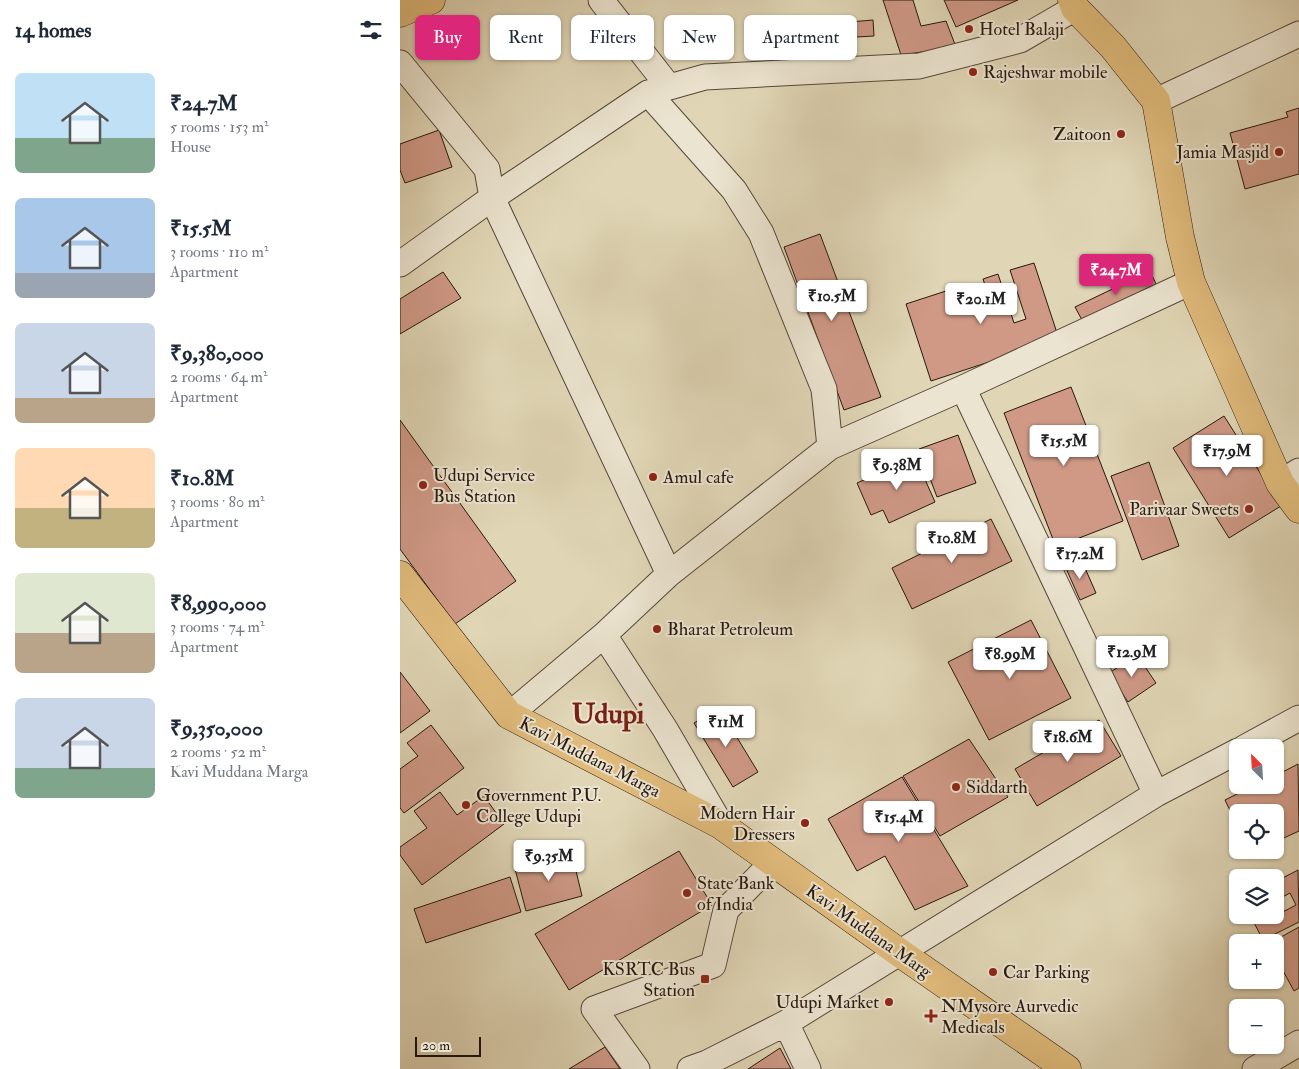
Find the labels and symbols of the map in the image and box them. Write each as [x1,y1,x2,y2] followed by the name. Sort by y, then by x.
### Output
[979,18,1064,41] place label: Hotel Balaji
[963,23,975,35] marker: Hotel Balaji
[983,61,1108,84] place label: Rajeshwar mobile
[967,66,979,78] marker: Rajeshwar mobile
[1053,123,1111,146] place label: Zaitoon
[1115,128,1127,140] marker: Zaitoon
[1175,141,1269,164] place label: Jamia Masjid
[1273,146,1285,158] marker: Jamia Masjid
[1075,254,1157,296] pin: ₹24.7M
[791,280,873,322] pin: ₹10.5M
[940,282,1022,325] pin: ₹20.1M
[1023,424,1105,467] pin: ₹15.5M
[1186,434,1268,477] pin: ₹17.9M
[856,448,938,491] pin: ₹9.38M
[433,464,536,508] place label: Udupi Service Bus Station
[662,466,734,489] place label: Amul cafe
[647,471,659,483] marker: Amul cafe
[417,479,429,491] marker: Udupi Service Bus Station
[1129,498,1239,521] place label: Parivaar Sweets
[1243,503,1255,515] marker: Parivaar Sweets
[911,522,993,564] pin: ₹10.8M
[1039,538,1121,580] pin: ₹17.2M
[667,618,793,641] place label: Bharat Petroleum
[651,623,663,635] marker: Bharat Petroleum
[1091,636,1173,678] pin: ₹12.9M
[969,638,1051,680] pin: ₹8.99M
[572,697,645,732] district label: Udupi
[696,706,756,748] pin: ₹11M
[515,712,665,803] street label: Kavi Muddana Marga
[1027,720,1109,763] pin: ₹18.6M
[1229,739,1284,794] north arrow
[966,776,1028,799] place label: Siddarth
[950,781,962,793] marker: Siddarth
[476,784,601,828] place label: Government P.U. College Udupi
[460,799,472,811] marker: Government P.U. College Udupi
[858,800,940,843] pin: ₹15.4M
[699,802,795,846] place label: Modern Hair Dressers
[799,817,811,829] marker: Modern Hair Dressers
[508,840,590,882] pin: ₹9.35M
[697,872,775,916] place label: State Bank of India
[801,879,937,984] street label: Kavi Muddana Marg
[681,887,693,899] marker: State Bank of India
[602,958,695,1002] place label: KSRTC Bus Station
[1003,961,1091,984] place label: Car Parking
[987,966,999,978] marker: Car Parking
[699,973,711,985] marker: KSRTC Bus Station
[776,991,879,1014] place label: Udupi Market
[941,995,1078,1039] place label: NMysore Aurvedic Medicals
[883,996,895,1008] marker: Udupi Market
[925,1010,937,1022] marker: NMysore Aurvedic Medicals
[415,1034,481,1057] scale bar

